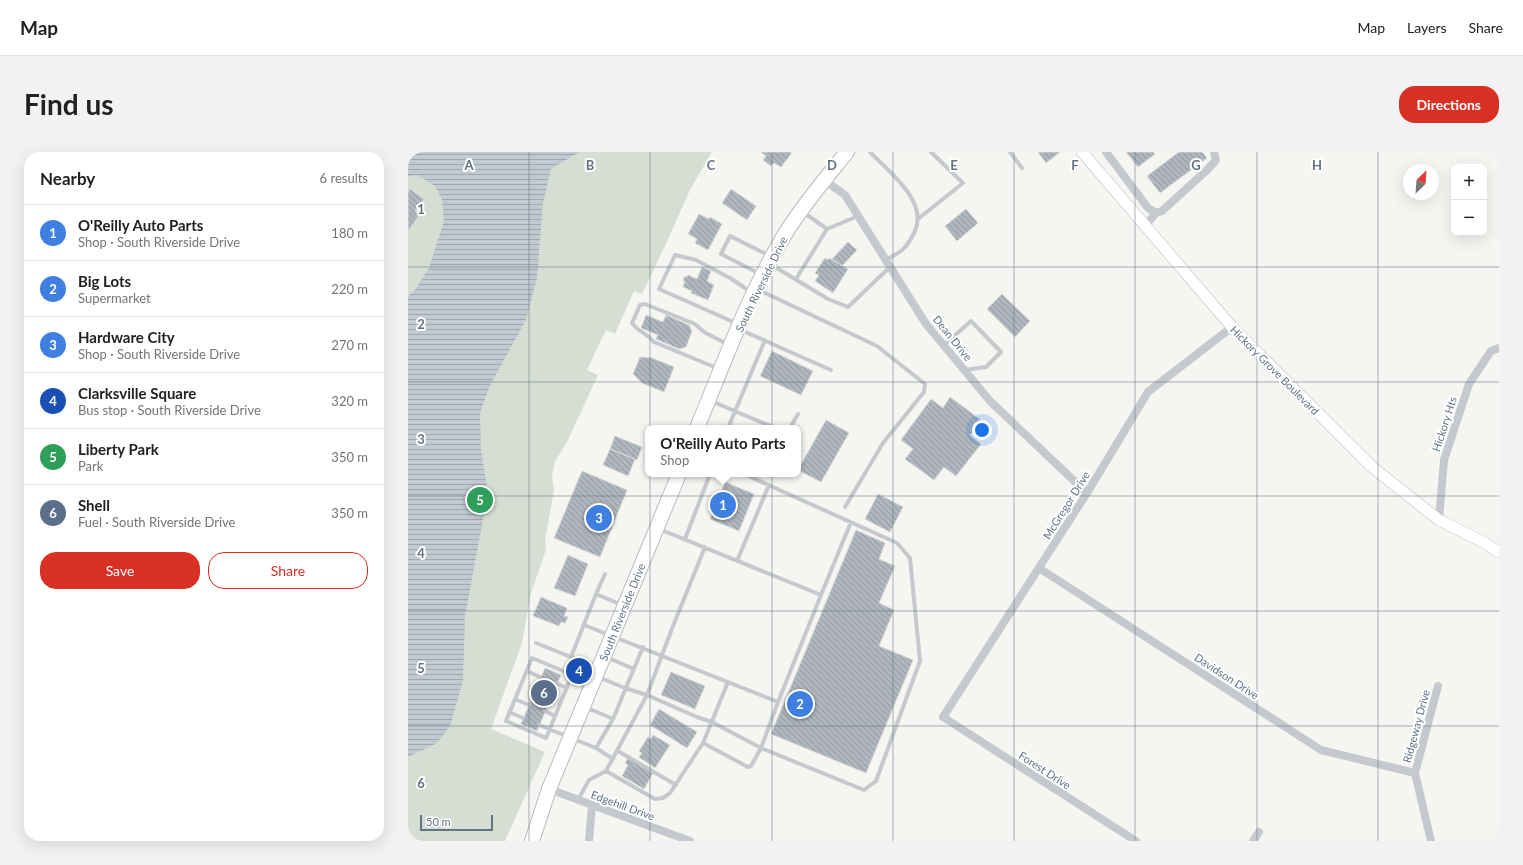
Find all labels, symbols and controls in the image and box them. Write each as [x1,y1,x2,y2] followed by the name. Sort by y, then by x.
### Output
[20,16,58,39] text: Map
[1357,19,1385,36] text: Map
[1407,19,1447,36] text: Layers
[1469,19,1503,36] text: Share
[1399,86,1499,123] button: Directions
[24,87,114,121] text: Find us
[463,157,474,173] text: A
[586,157,595,173] text: B
[707,157,716,173] text: C
[827,157,837,173] text: D
[950,157,958,173] text: E
[1071,157,1079,173] text: F
[1191,157,1201,173] text: G
[1312,157,1322,173] text: H
[1403,164,1439,200] north arrow
[1451,164,1487,236] map controls
[1451,164,1487,200] button: +
[40,168,95,189] text: Nearby
[320,170,368,186] text: 6 results
[1451,200,1487,236] button: −
[417,201,425,217] text: 1
[78,216,203,234] text: O'Reilly Auto Parts
[49,225,57,241] text: 1
[331,225,368,241] text: 180 m
[78,234,240,250] text: Shop · South Riverside Drive
[732,234,790,334] street label: South Riverside Drive
[78,272,131,290] text: Big Lots
[49,281,57,297] text: 2
[331,281,368,297] text: 220 m
[78,290,151,306] text: Supermarket
[931,313,975,364] street label: Dean Drive
[417,316,425,332] text: 2
[1228,323,1322,417] street label: Hickory Grove Boulevard
[78,328,175,346] text: Hardware City
[49,337,57,353] text: 3
[331,337,368,353] text: 270 m
[78,346,240,362] text: Shop · South Riverside Drive
[78,384,196,402] text: Clarksville Square
[49,393,57,409] text: 4
[331,393,368,409] text: 320 m
[1429,395,1459,453] street label: Hickory Hts
[78,402,261,418] text: Bus stop · South Riverside Drive
[972,420,992,440] your location
[645,425,801,477] popup
[417,431,425,447] text: 3
[660,434,786,452] text: O'Reilly Auto Parts
[78,440,159,458] text: Liberty Park
[49,449,57,465] text: 5
[331,449,368,465] text: 350 m
[660,452,689,468] text: Shop
[78,458,103,474] text: Park
[1040,469,1092,541] street label: McGregor Drive
[467,485,493,515] pin: 5
[710,490,736,520] pin: 1
[78,496,110,514] text: Shell
[586,503,612,533] pin: 3
[49,505,57,521] text: 6
[331,505,368,521] text: 350 m
[78,514,235,530] text: Fuel · South Riverside Drive
[417,545,425,561] text: 4
[40,552,200,589] button: Save
[208,552,368,589] button: Share
[596,561,648,663] street label: South Riverside Drive
[1192,650,1262,702] street label: Davidson Drive
[566,656,592,686] pin: 4
[417,660,425,676] text: 5
[531,678,557,708] pin: 6
[1400,688,1432,764] street label: Ridgeway Drive
[787,689,813,719] pin: 2
[1017,748,1074,792] street label: Forest Drive
[417,775,425,791] text: 6
[589,787,657,823] street label: Edgehill Drive
[420,813,493,832] scale bar
[426,815,451,828] text: 50 m

